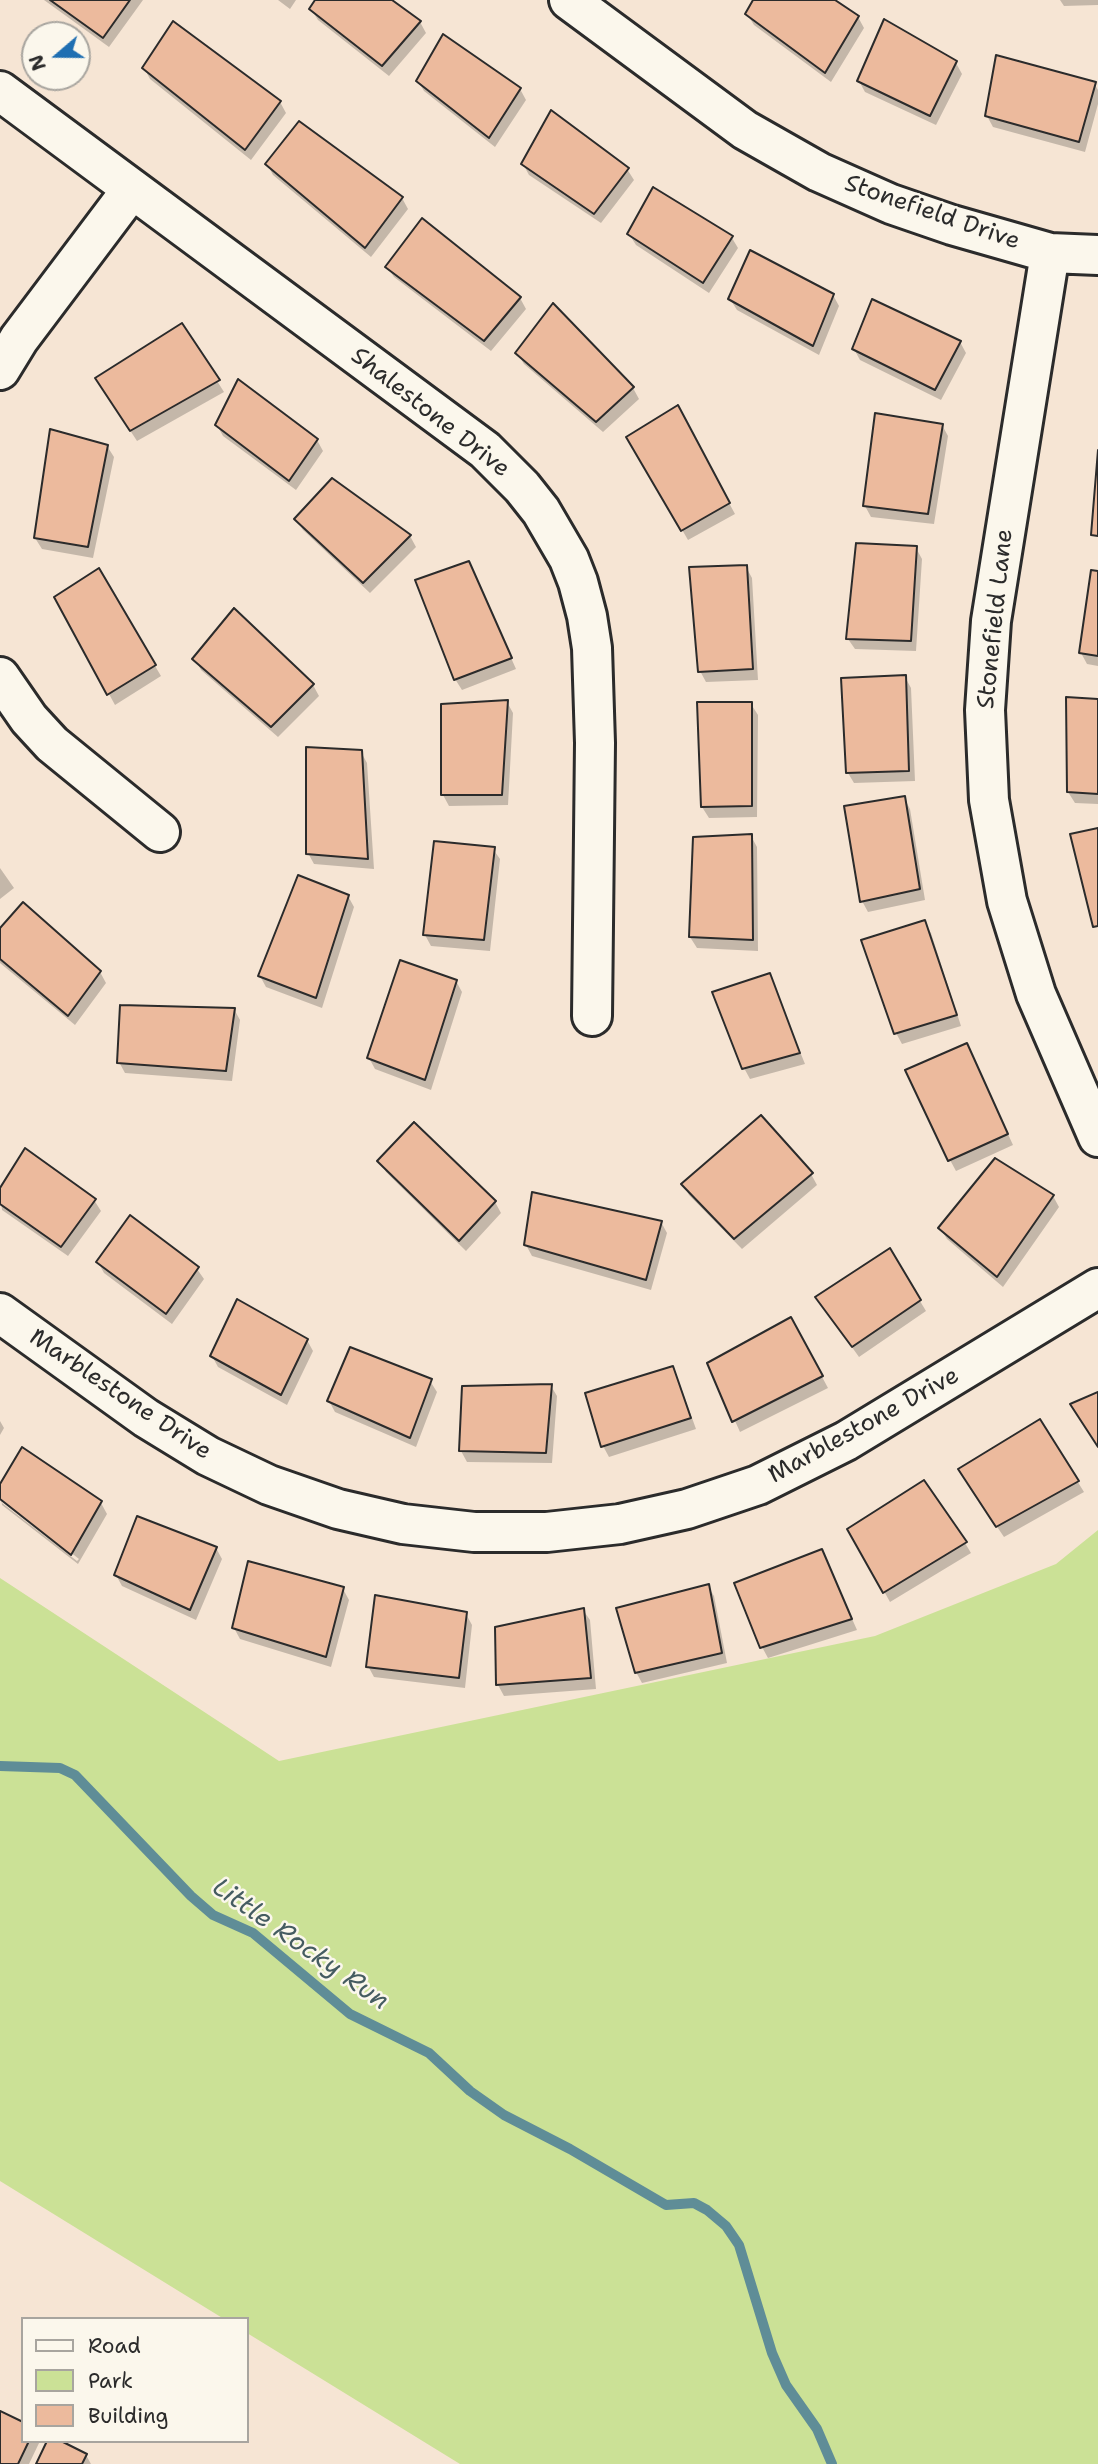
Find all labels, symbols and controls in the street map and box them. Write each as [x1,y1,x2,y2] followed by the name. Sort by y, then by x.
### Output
[21,21,91,91] north arrow
[23,51,52,74] text: N
[840,169,1024,257] street label: Stonefield Drive
[345,342,515,484] street label: Shalestone Drive
[972,528,1020,710] street label: Stonefield Lane
[23,1323,217,1467] street label: Marblestone Drive
[764,1362,964,1490] street label: Marblestone Drive
[206,1872,394,2018] water label: Little Rocky Run
[21,2317,248,2443] legend
[88,2332,141,2360] text: Road
[88,2367,133,2395] text: Park
[88,2402,168,2430] text: Building

